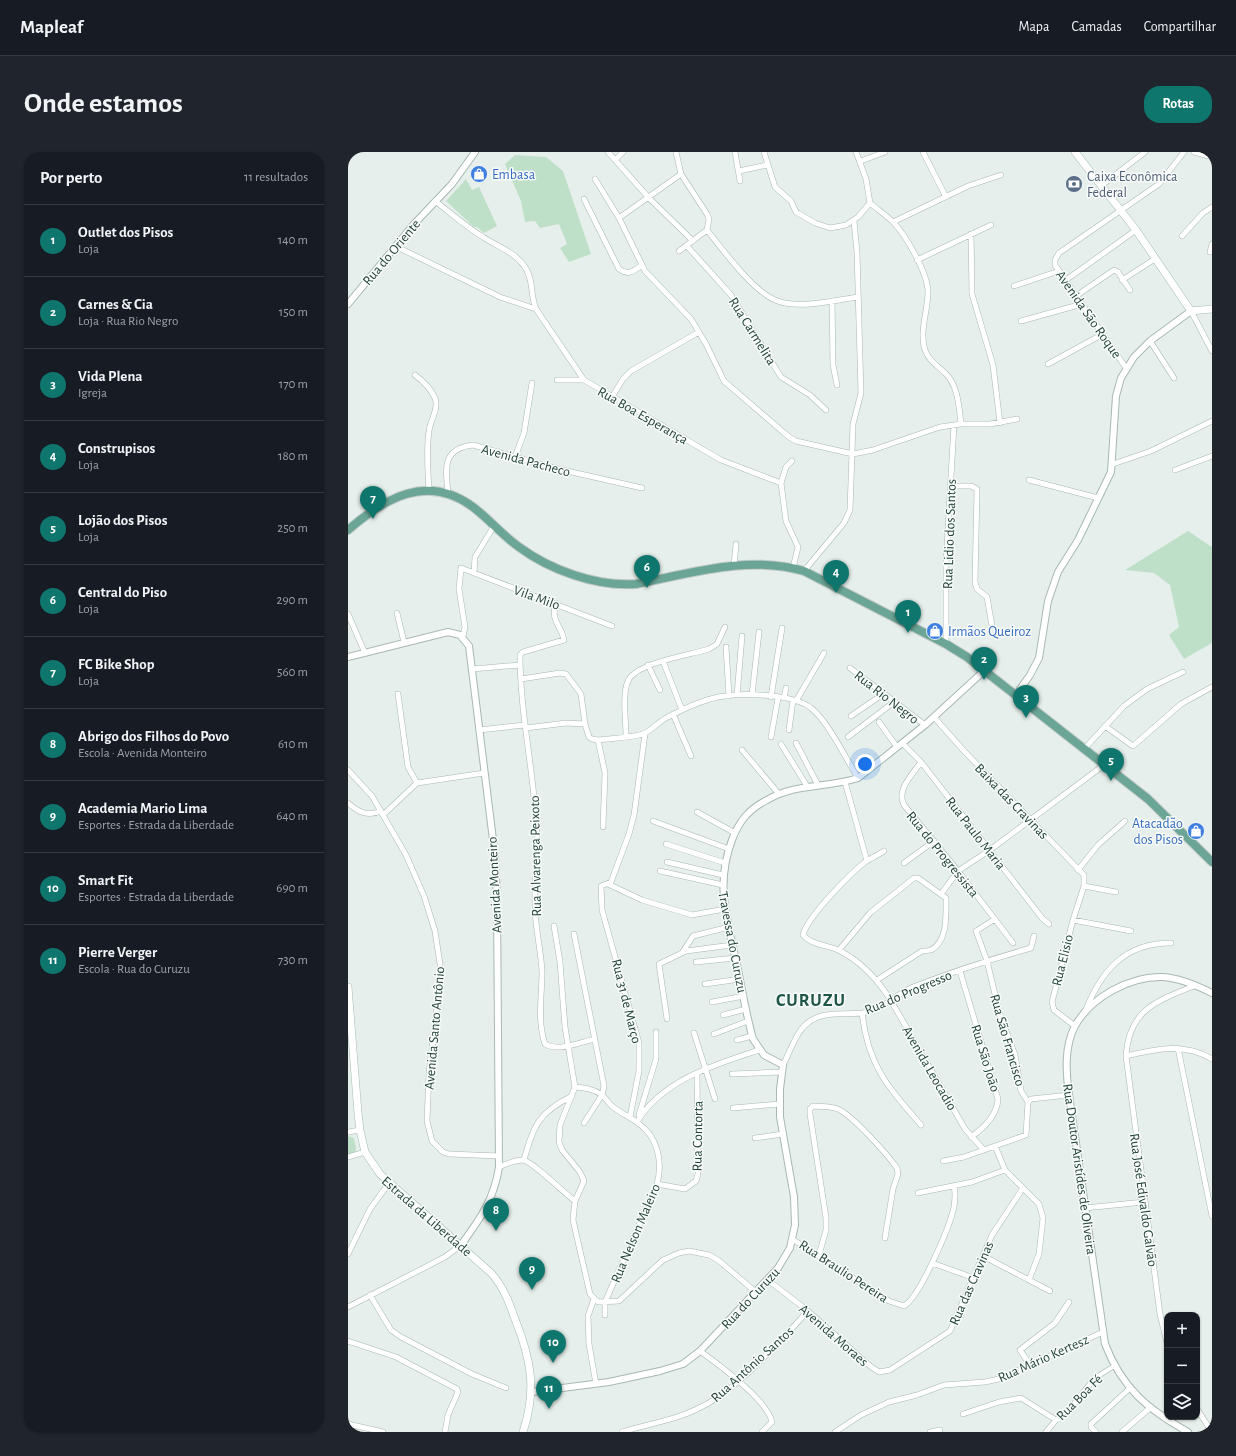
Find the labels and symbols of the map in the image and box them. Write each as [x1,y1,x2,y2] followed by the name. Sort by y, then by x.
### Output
[469,164,489,184] shop icon: Embasa
[492,168,536,182] place label: Embasa
[1087,170,1178,200] place label: Caixa Econômica Federal
[1064,174,1084,194] bank icon: Caixa Econômica Federal
[360,217,423,288] street label: Rua do Oriente
[1053,268,1124,361] street label: Avenida São Roque
[726,295,779,368] street label: Rua Carmelita
[595,384,690,448] street label: Rua Boa Esperança
[480,442,572,480] street label: Avenida Pacheco
[941,479,959,589] street label: Rua Lidio dos Santos
[360,486,386,519] pin: 7
[634,555,660,588] pin: 6
[823,560,849,593] pin: 4
[512,583,562,613] street label: Vila Milo
[895,600,921,633] pin: 1
[925,621,945,641] shop icon: Irmãos Queiroz
[948,625,1031,639] place label: Irmãos Queiroz
[971,647,997,680] pin: 2
[852,668,921,727] street label: Rua Rio Negro
[1013,685,1039,718] pin: 3
[1098,748,1124,781] pin: 5
[855,754,875,774] your location
[972,761,1051,842] street label: Baixa das Cravinas
[528,795,544,917] street label: Rua Alvarenga Peixoto
[943,795,1008,873] street label: Rua Paulo Maria
[903,809,981,901] street label: Rua do Progressista
[1132,817,1183,847] place label: Atacadão dos Pisos
[1186,821,1206,841] shop icon: Atacadão dos Pisos
[485,836,505,934] street label: Avenida Monteiro
[715,890,749,994] street label: Travessa do Curuzu
[1050,933,1076,987] street label: Rua Elisio
[609,958,643,1045] street label: Rua 31 de Março
[423,966,447,1090] street label: Avenida Santo Antônio
[863,968,954,1018] street label: Rua do Progresso
[776,992,846,1010] district label: CURUZU
[987,993,1027,1088] street label: Rua São Francisco
[968,1023,1002,1094] street label: Rua São João
[899,1024,959,1113] street label: Avenida Leocadio
[1060,1083,1098,1256] street label: Rua Doutor Aristídes de Oliveira
[690,1100,706,1172] street label: Rua Contorta
[1127,1133,1159,1268] street label: Rua José Edivaldo Galvão
[379,1174,474,1259] street label: Estrada da Liberdade
[609,1182,663,1285] street label: Rua Nelson Maleiro
[483,1198,509,1231] pin: 8
[796,1238,891,1306] street label: Rua Braulio Pereira
[947,1239,997,1328] street label: Rua das Cravinas
[519,1257,545,1290] pin: 9
[719,1265,783,1332] street label: Rua do Curuzu
[796,1302,871,1369] street label: Avenida Moraes
[709,1324,797,1405] street label: Rua Antônio Santos
[540,1330,566,1363] pin: 10
[996,1333,1091,1385] street label: Rua Mário Kertesz
[1054,1372,1105,1423] street label: Rua Boa Fé
[536,1376,562,1409] pin: 11

